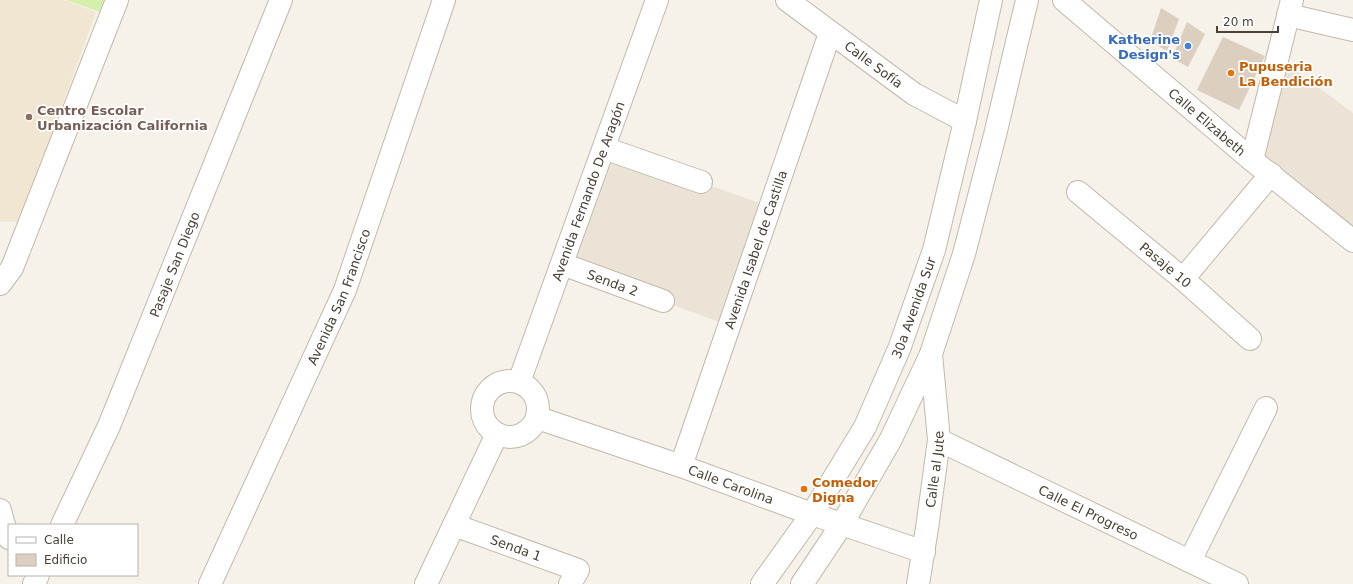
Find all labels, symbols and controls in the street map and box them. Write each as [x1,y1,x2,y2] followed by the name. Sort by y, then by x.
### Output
[1217,8,1278,34] scale bar
[1223,15,1254,29] text: 20 m
[1108,32,1180,62] place label: Katherine Design's
[841,38,906,91] street label: Calle Sofía
[1183,41,1193,51] marker: Katherine Design's
[1239,59,1333,89] place label: Pupuseria La Bendición
[1226,68,1236,78] marker: Pupuseria La Bendición
[1165,85,1248,159] street label: Calle Elizabeth
[549,99,628,283] street label: Avenida Fernando De Aragón
[37,103,208,133] place label: Centro Escolar Urbanización California
[24,112,34,122] marker: Centro Escolar Urbanización California
[722,168,790,331] street label: Avenida Isabel de Castilla
[147,210,203,319] street label: Pasaje San Diego
[305,227,373,367] street label: Avenida San Francisco
[1137,239,1194,291] street label: Pasaje 10
[889,254,939,361] street label: 30a Avenida Sur
[585,267,640,299] street label: Senda 2
[923,430,947,509] street label: Calle al Jute
[686,462,776,507] street label: Calle Carolina
[812,475,878,505] place label: Comedor Digna
[1036,482,1141,543] street label: Calle El Progreso
[799,484,809,494] marker: Comedor Digna
[8,524,138,576] legend
[488,532,543,564] street label: Senda 1
[44,533,74,547] text: Calle
[44,553,87,567] text: Edificio

